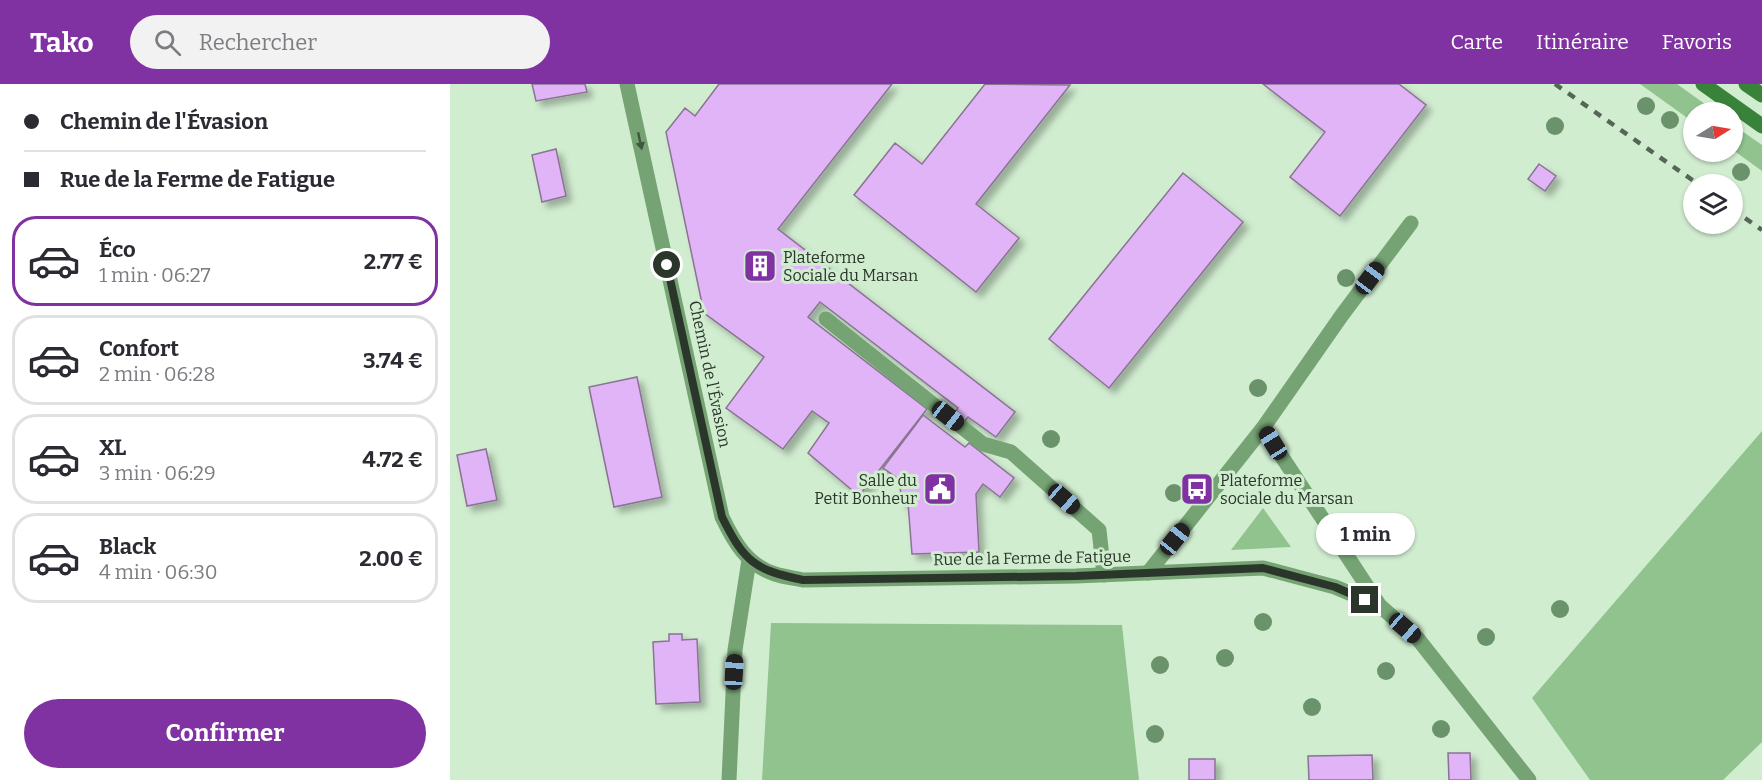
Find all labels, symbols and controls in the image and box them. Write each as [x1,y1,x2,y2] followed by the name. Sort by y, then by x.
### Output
[130,15,550,69] search box
[30,26,94,59] text: Tako
[151,26,184,59] icon: search
[199,29,317,56] text: Rechercher
[1450,29,1503,55] text: Carte
[1536,29,1629,55] text: Itinéraire
[1662,29,1732,55] text: Favoris
[1683,102,1743,162] north arrow
[1683,102,1743,234] map controls
[60,108,268,135] text: Chemin de l'Évasion
[636,132,645,151] one-way arrow
[60,166,335,193] text: Rue de la Ferme de Fatigue
[1683,174,1743,234] button: layers
[27,234,81,288] icon: car
[99,236,136,263] text: Éco
[364,248,423,275] text: 2.77 €
[742,248,778,284] building icon: Plateforme Sociale du Marsan
[783,248,918,285] place label: Plateforme Sociale du Marsan
[653,251,680,278] route start
[1352,258,1388,298] car
[99,263,211,287] text: 1 min · 06:27
[685,299,736,449] street label: Chemin de l'Évasion
[27,333,81,387] icon: car
[99,335,179,362] text: Confort
[363,347,423,374] text: 3.74 €
[99,362,215,386] text: 2 min · 06:28
[928,398,968,434] car
[1256,423,1290,463] car
[27,432,81,486] icon: car
[99,434,126,461] text: XL
[362,446,423,473] text: 4.72 €
[99,461,216,485] text: 3 min · 06:29
[814,471,917,508] place label: Salle du Petit Bonheur
[922,471,958,507] public building icon: Salle du Petit Bonheur
[1179,471,1215,507] bus stop icon: Plateforme sociale du Marsan
[1220,471,1353,508] place label: Plateforme sociale du Marsan
[1045,480,1083,518] car
[1316,513,1414,555] callout: 1 min
[1157,519,1193,559] car
[1340,522,1391,546] text: 1 min
[27,531,81,585] icon: car
[99,533,156,560] text: Black
[359,545,423,572] text: 2.00 €
[933,547,1131,569] street label: Rue de la Ferme de Fatigue
[99,560,218,584] text: 4 min · 06:30
[1351,586,1378,613] route end
[1386,609,1424,647] car
[724,654,744,690] car
[24,699,426,768] button: Confirmer

